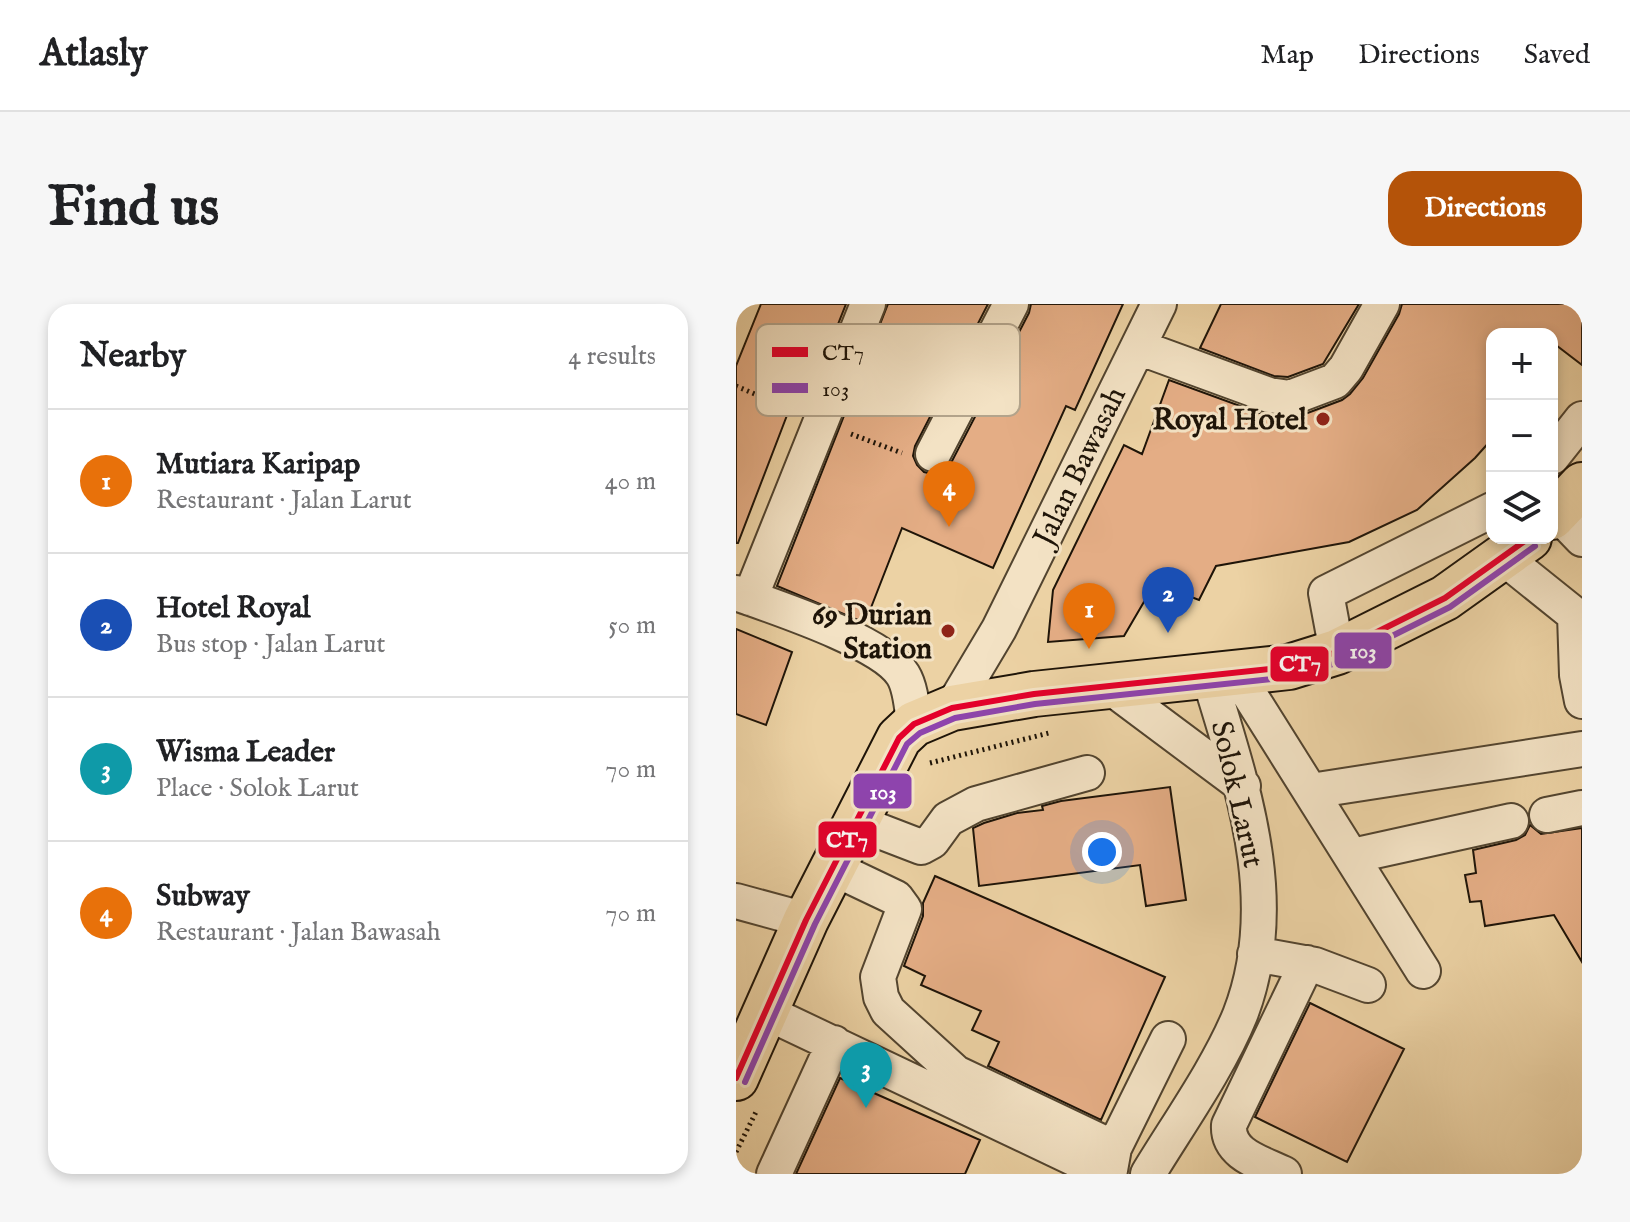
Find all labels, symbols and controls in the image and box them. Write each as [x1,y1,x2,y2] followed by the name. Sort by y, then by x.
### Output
[40,31,148,79] text: Atlasly
[1260,38,1314,73] text: Map
[1358,38,1480,73] text: Directions
[1524,38,1590,73] text: Saved
[1388,171,1582,246] button: Directions
[48,173,219,244] text: Find us
[756,324,1020,416] legend
[1486,328,1558,544] map controls
[1486,328,1558,400] button: +
[80,335,186,378] text: Nearby
[568,340,656,373] text: 4 results
[822,340,864,368] text: CT7
[822,376,849,404] text: 103
[1025,381,1136,556] street label: Jalan Bawasah
[1486,400,1558,472] button: −
[1152,402,1308,440] place label: Royal Hotel
[1314,410,1332,428] marker: Royal Hotel
[156,446,360,484] text: Mutiara Karipap
[923,461,975,527] pin: 4
[101,465,111,498] text: 1
[605,465,656,498] text: 40 m
[1486,472,1558,544] button: layers
[156,484,412,517] text: Restaurant · Jalan Larut
[1142,567,1194,633] pin: 2
[1063,583,1115,649] pin: 1
[156,590,311,628] text: Hotel Royal
[812,597,932,669] place label: 69 Durian Station
[100,609,112,642] text: 2
[608,609,656,642] text: 50 m
[939,622,957,640] marker: 69 Durian Station
[156,628,385,661] text: Bus stop · Jalan Larut
[1333,631,1393,670] line badge: 103
[1349,638,1377,666] text: 103
[1269,645,1330,683] line badge: CT7
[1279,651,1321,679] text: CT7
[1201,717,1271,871] street label: Solok Larut
[156,734,335,772] text: Wisma Leader
[101,753,111,786] text: 3
[605,753,656,786] text: 70 m
[156,772,359,805] text: Place · Solok Larut
[852,772,913,810] line badge: 103
[869,779,897,807] text: 103
[817,820,878,859] line badge: CT7
[826,827,868,855] text: CT7
[1082,832,1122,872] your location
[156,878,250,916] text: Subway
[100,897,112,930] text: 4
[605,897,656,930] text: 70 m
[156,916,441,949] text: Restaurant · Jalan Bawasah
[840,1042,892,1108] pin: 3

